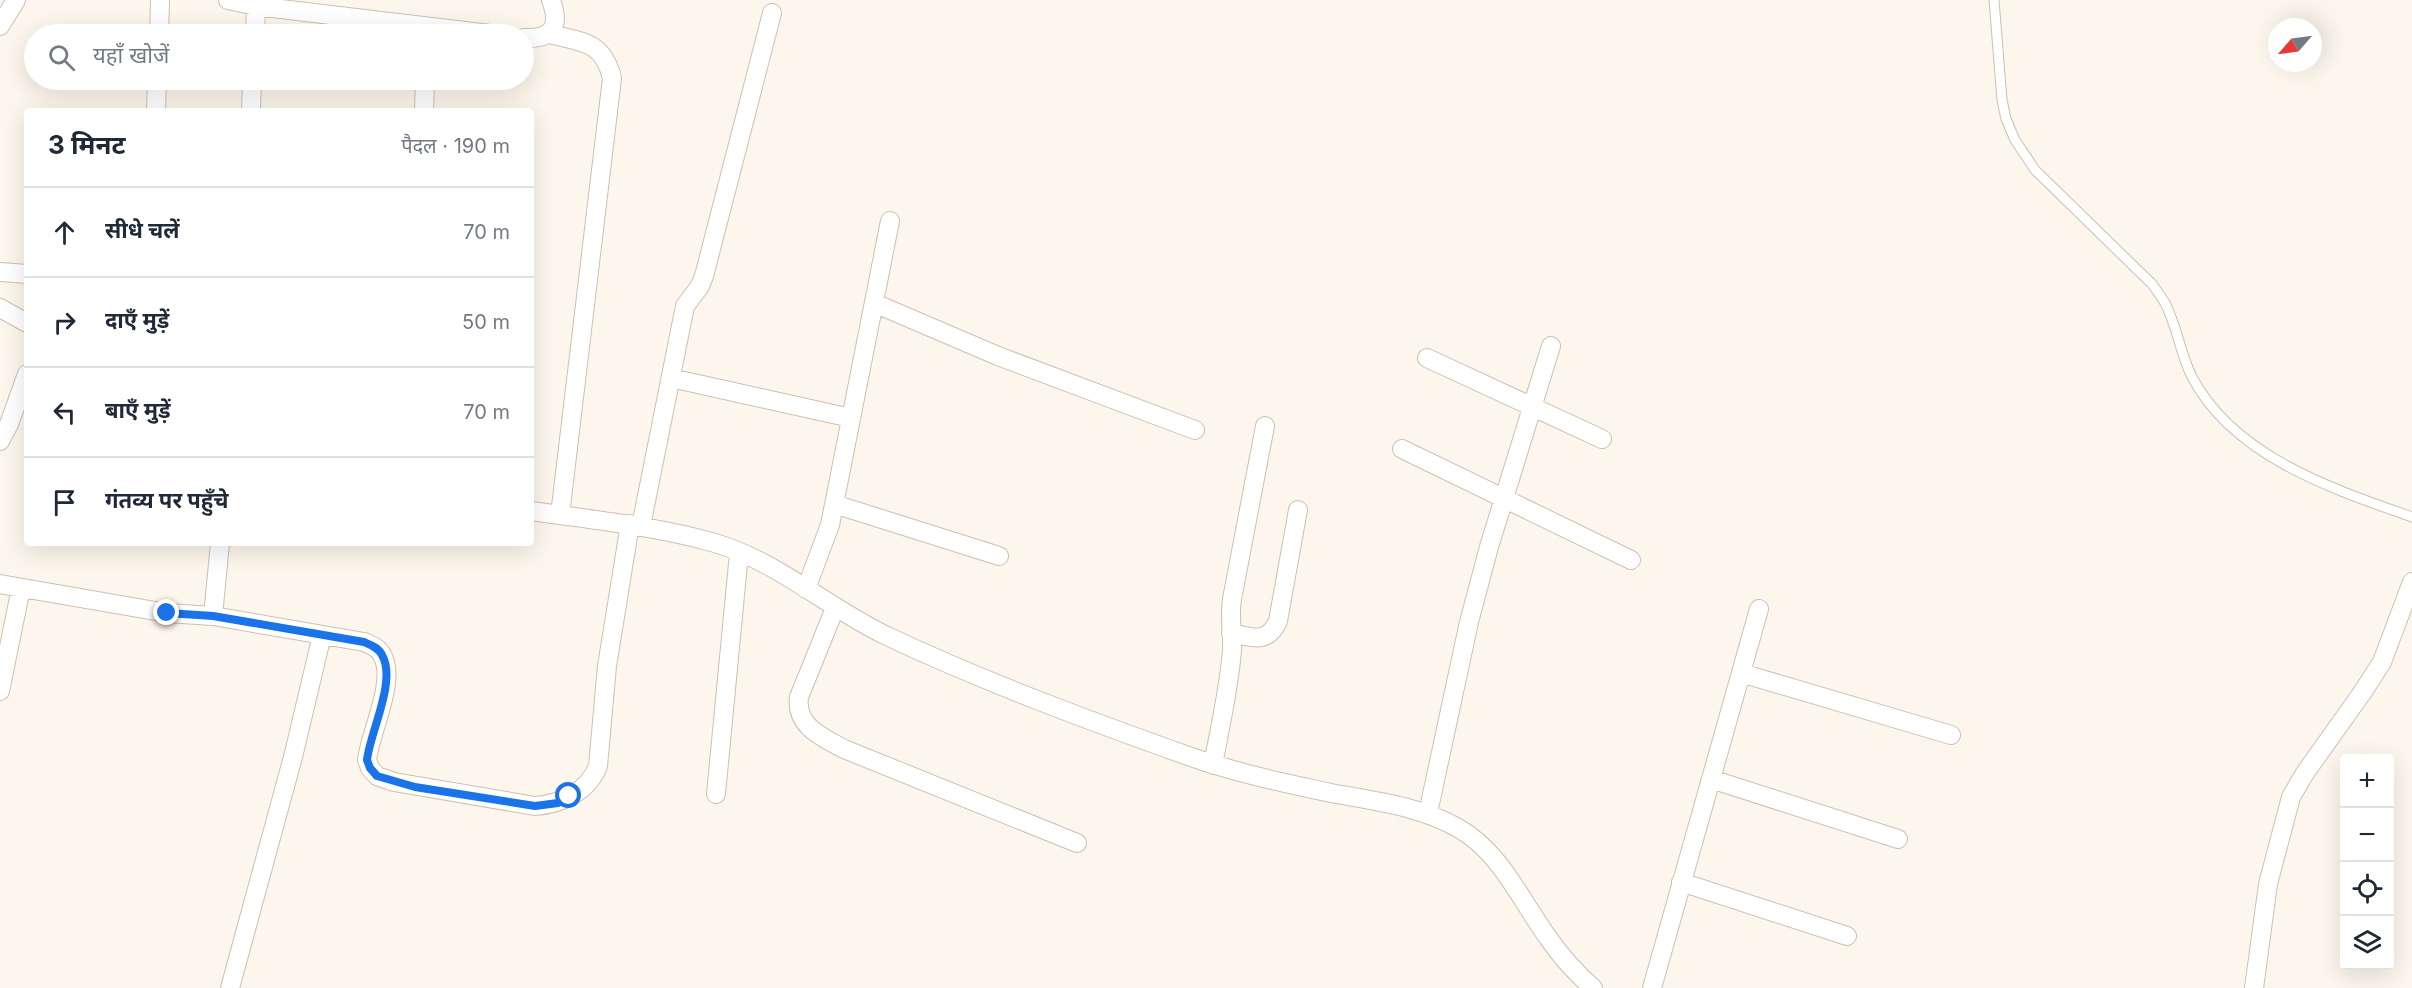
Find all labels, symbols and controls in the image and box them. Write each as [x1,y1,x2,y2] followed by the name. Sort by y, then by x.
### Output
[2268,18,2322,72] north arrow
[24,24,534,90] search box
[45,41,78,74] icon: search
[93,42,169,68] text: यहाँ खोजें
[48,129,126,160] text: 3 मिनट
[401,134,510,158] text: पैदल · 190 m
[48,216,81,249] icon: ahead
[105,217,180,243] text: सीधे चलें
[463,220,510,244] text: 70 m
[48,306,81,339] icon: right
[105,307,169,333] text: दाएँ मुड़ें
[462,310,510,334] text: 50 m
[48,396,81,429] icon: left
[105,397,171,423] text: बाएँ मुड़ें
[463,400,510,424] text: 70 m
[48,486,81,519] icon: arrive
[105,487,229,513] text: गंतव्य पर पहुँचे
[153,599,179,625] route end
[2340,754,2394,970] map controls
[2340,754,2394,808] button: +
[555,782,581,808] route start
[2340,808,2394,862] button: −
[2340,862,2394,916] button: locate
[2340,916,2394,970] button: layers

